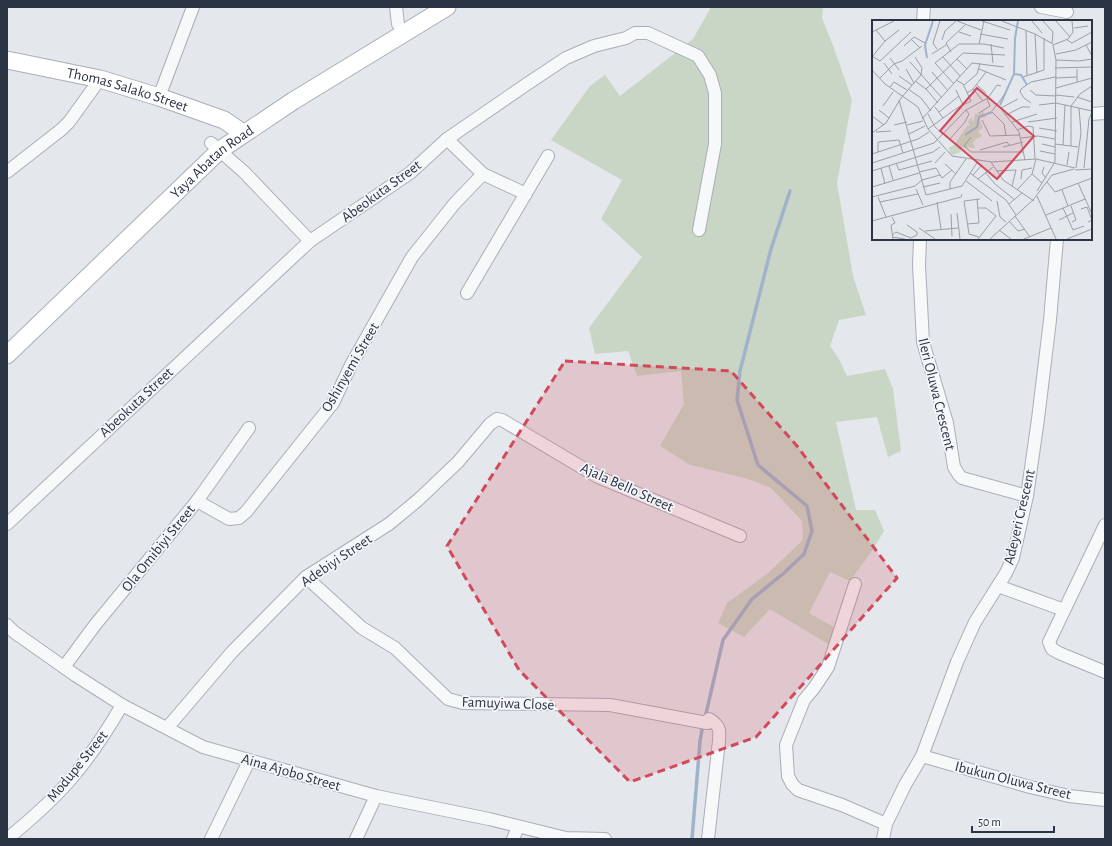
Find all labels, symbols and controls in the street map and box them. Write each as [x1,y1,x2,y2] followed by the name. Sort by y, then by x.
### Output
[872,20,1092,240] inset map
[65,65,190,115] street label: Thomas Salako Street
[168,123,257,201] street label: Yaya Abatan Road
[339,157,424,225] street label: Abeokuta Street
[319,320,382,415] street label: Oshinyemi Street
[915,336,958,452] street label: Ileri Oluwa Crescent
[97,364,176,440] street label: Abeokuta Street
[578,460,676,515] street label: Ajala Bello Street
[1001,468,1038,566] street label: Adeyeri Crescent
[119,502,198,595] street label: Ola Omibiyi Street
[298,531,375,590] street label: Adebiyi Street
[461,694,555,713] street label: Famuyiwa Close
[44,728,111,805] street label: Modupe Street
[240,751,342,794] street label: Aina Ajobo Street
[953,759,1073,802] street label: Ibukun Oluwa Street
[972,808,1054,834] scale bar
[978,816,1001,828] text: 50 m

